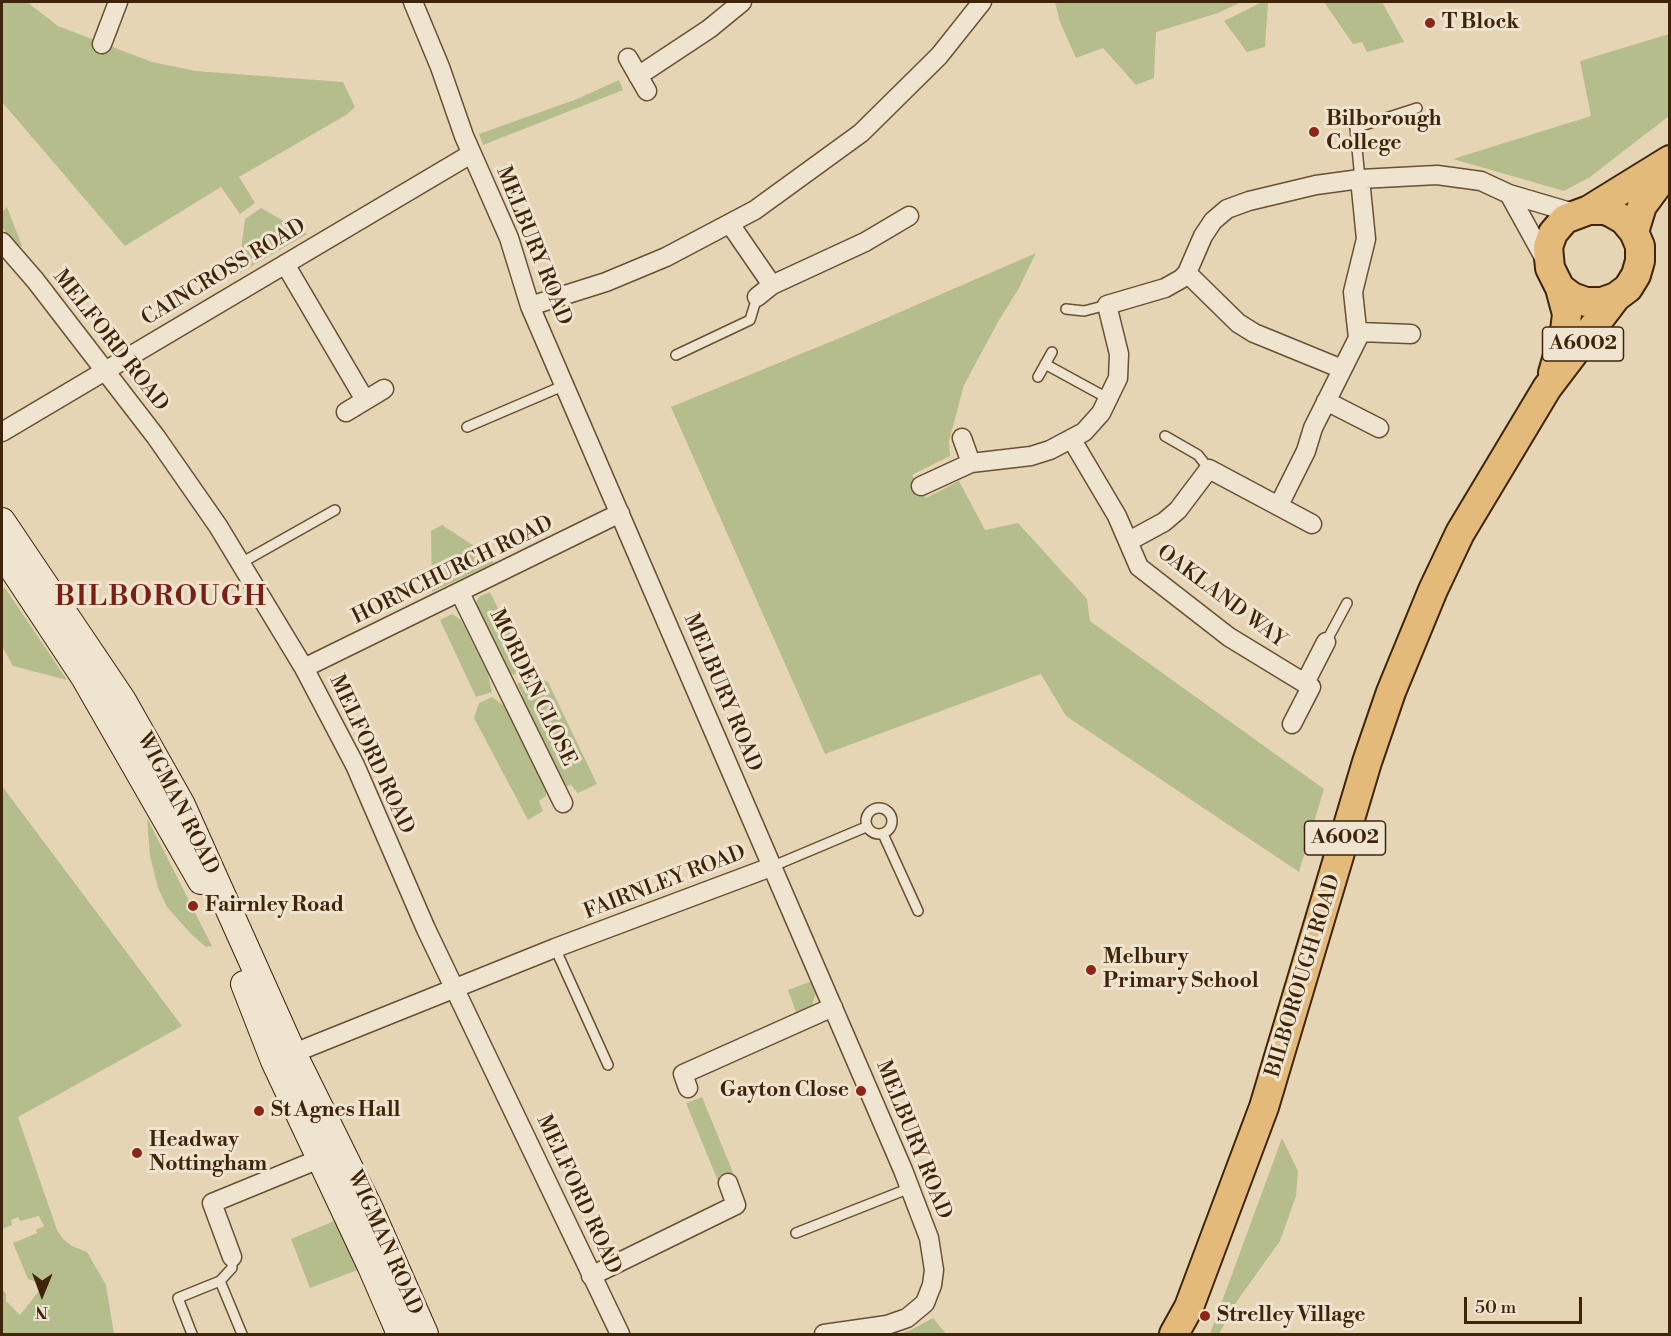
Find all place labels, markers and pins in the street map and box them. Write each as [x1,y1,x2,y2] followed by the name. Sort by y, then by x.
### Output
[1442,10,1519,36] place label: T Block
[1423,16,1437,30] marker: T Block
[1326,107,1442,157] place label: Bilborough College
[1307,125,1321,139] marker: Bilborough College
[205,893,344,919] place label: Fairnley Road
[186,899,200,913] marker: Fairnley Road
[1103,945,1259,995] place label: Melbury Primary School
[1084,963,1098,977] marker: Melbury Primary School
[720,1078,849,1104] place label: Gayton Close
[854,1084,868,1098] marker: Gayton Close
[271,1098,401,1124] place label: St Agnes Hall
[252,1104,266,1118] marker: St Agnes Hall
[149,1128,267,1178] place label: Headway Nottingham
[130,1146,144,1160] marker: Headway Nottingham
[1217,1303,1366,1329] place label: Strelley Village
[1198,1309,1212,1323] marker: Strelley Village

